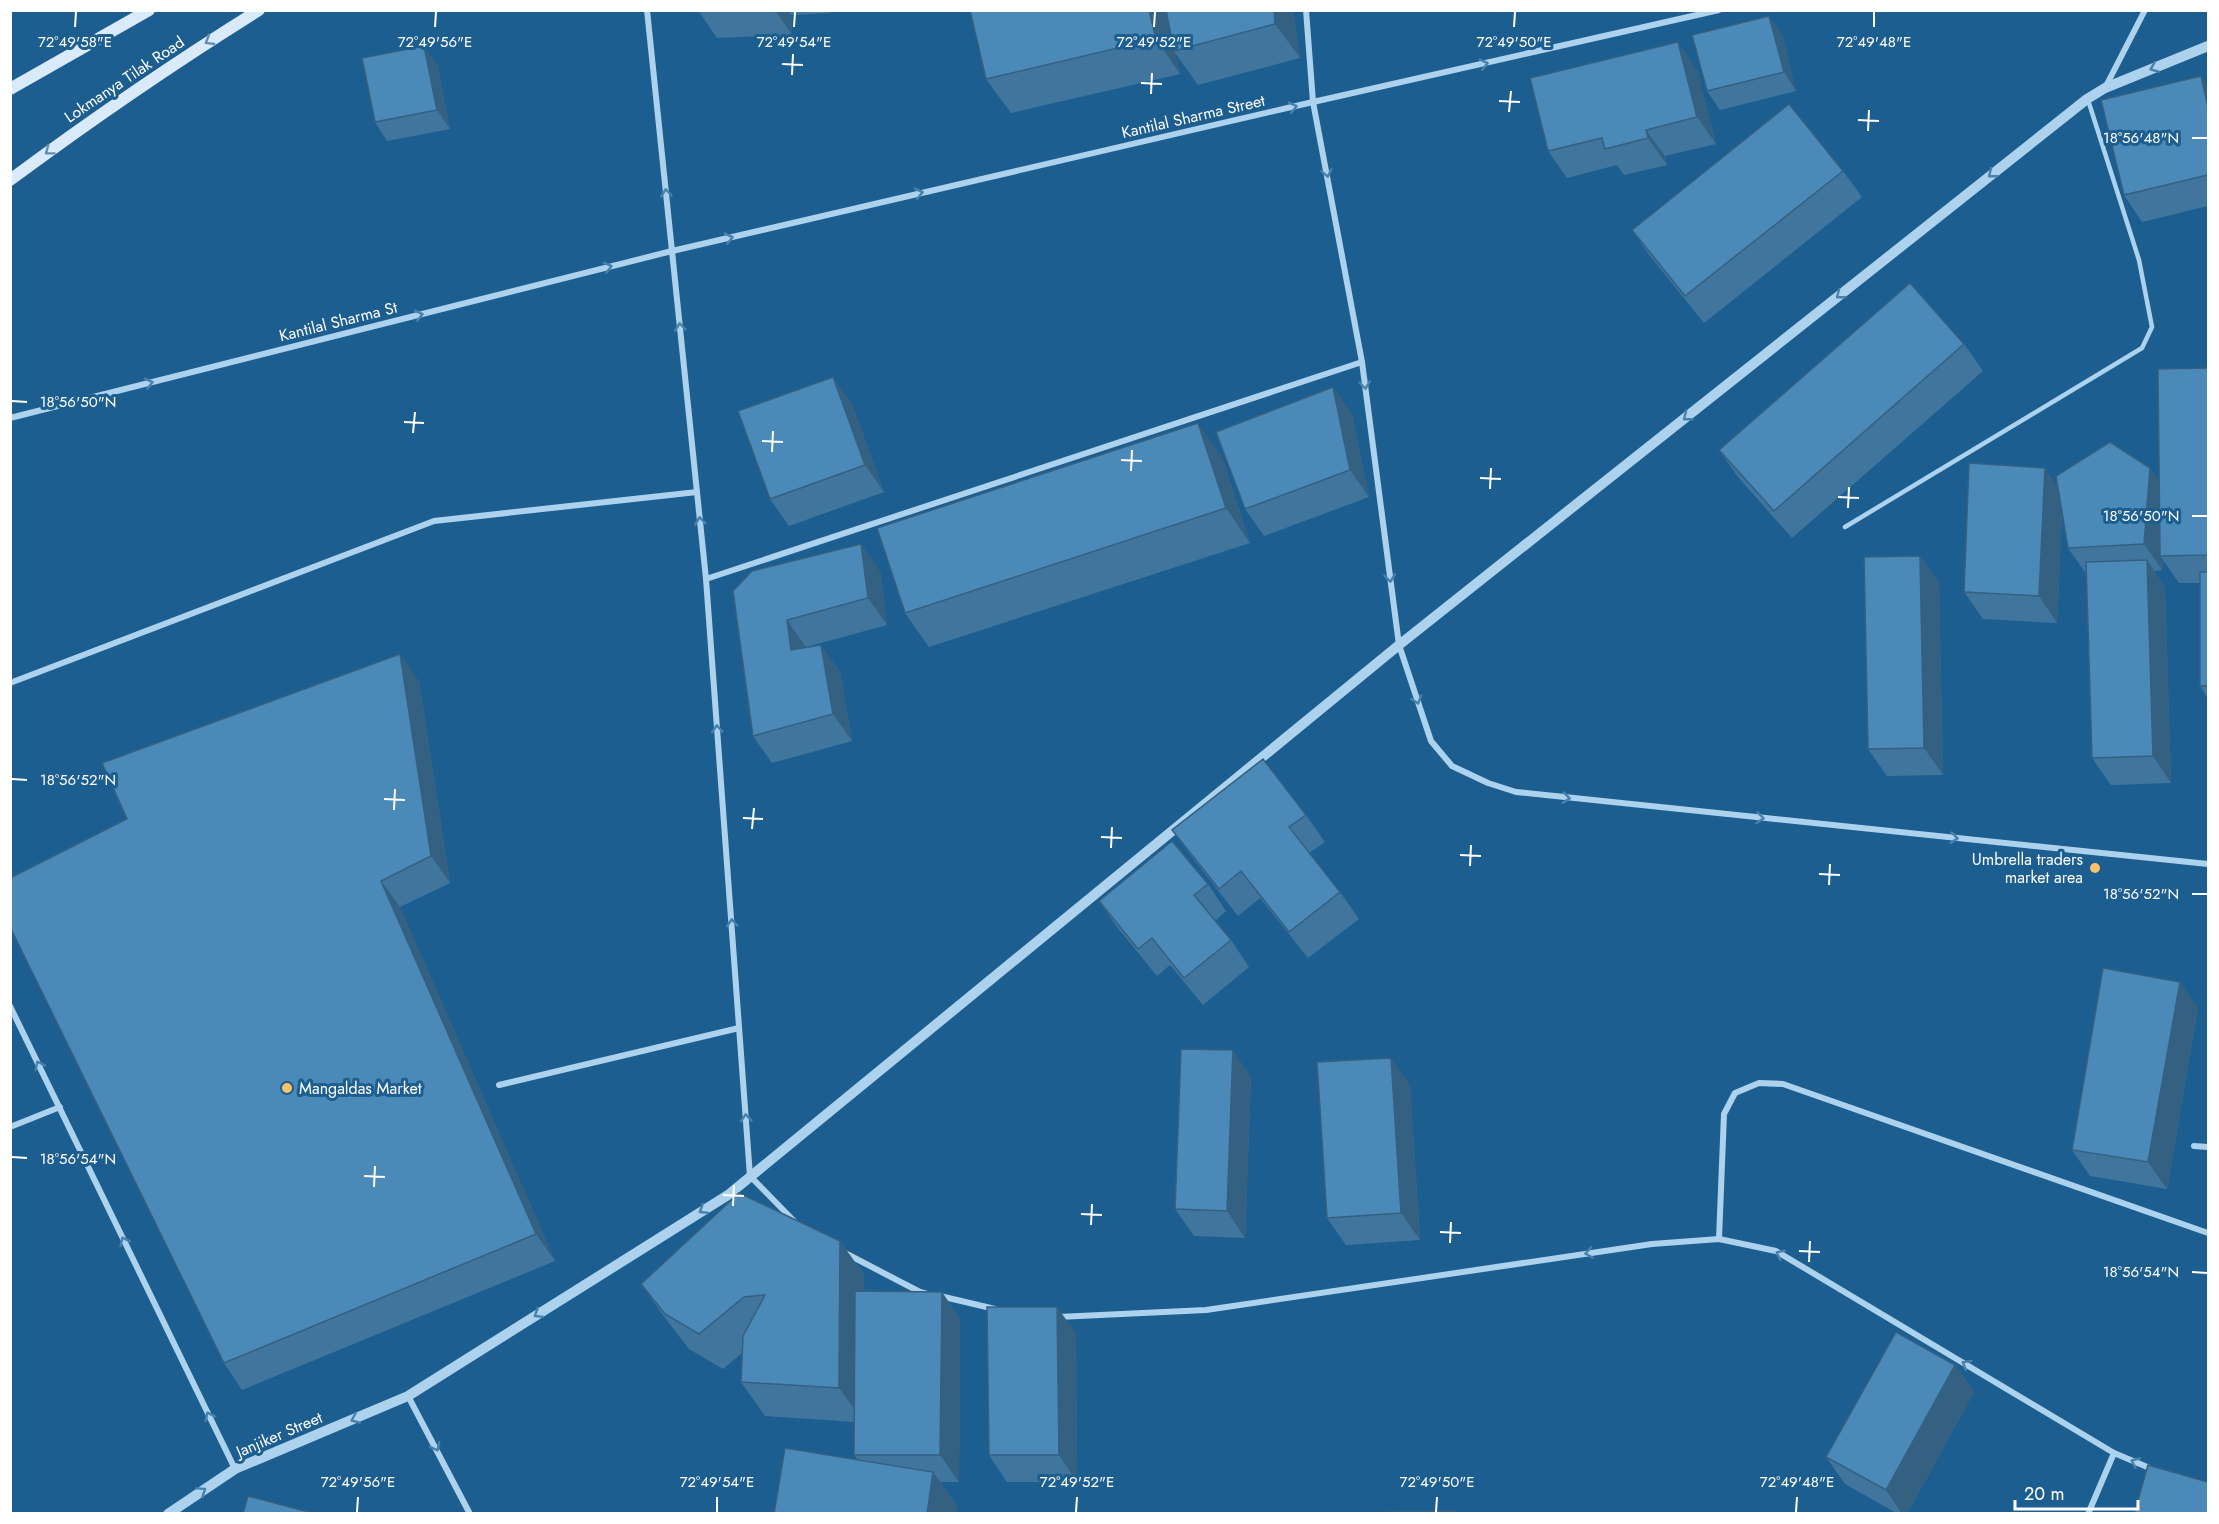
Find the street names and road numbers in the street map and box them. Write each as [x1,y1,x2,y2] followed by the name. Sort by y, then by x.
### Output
[60,31,189,128] street label: Lokmanya Tilak Road
[1119,89,1267,144] street label: Kantilal Sharma Street
[277,296,400,347] street label: Kantilal Sharma St
[231,1406,326,1464] street label: Janjiker Street

